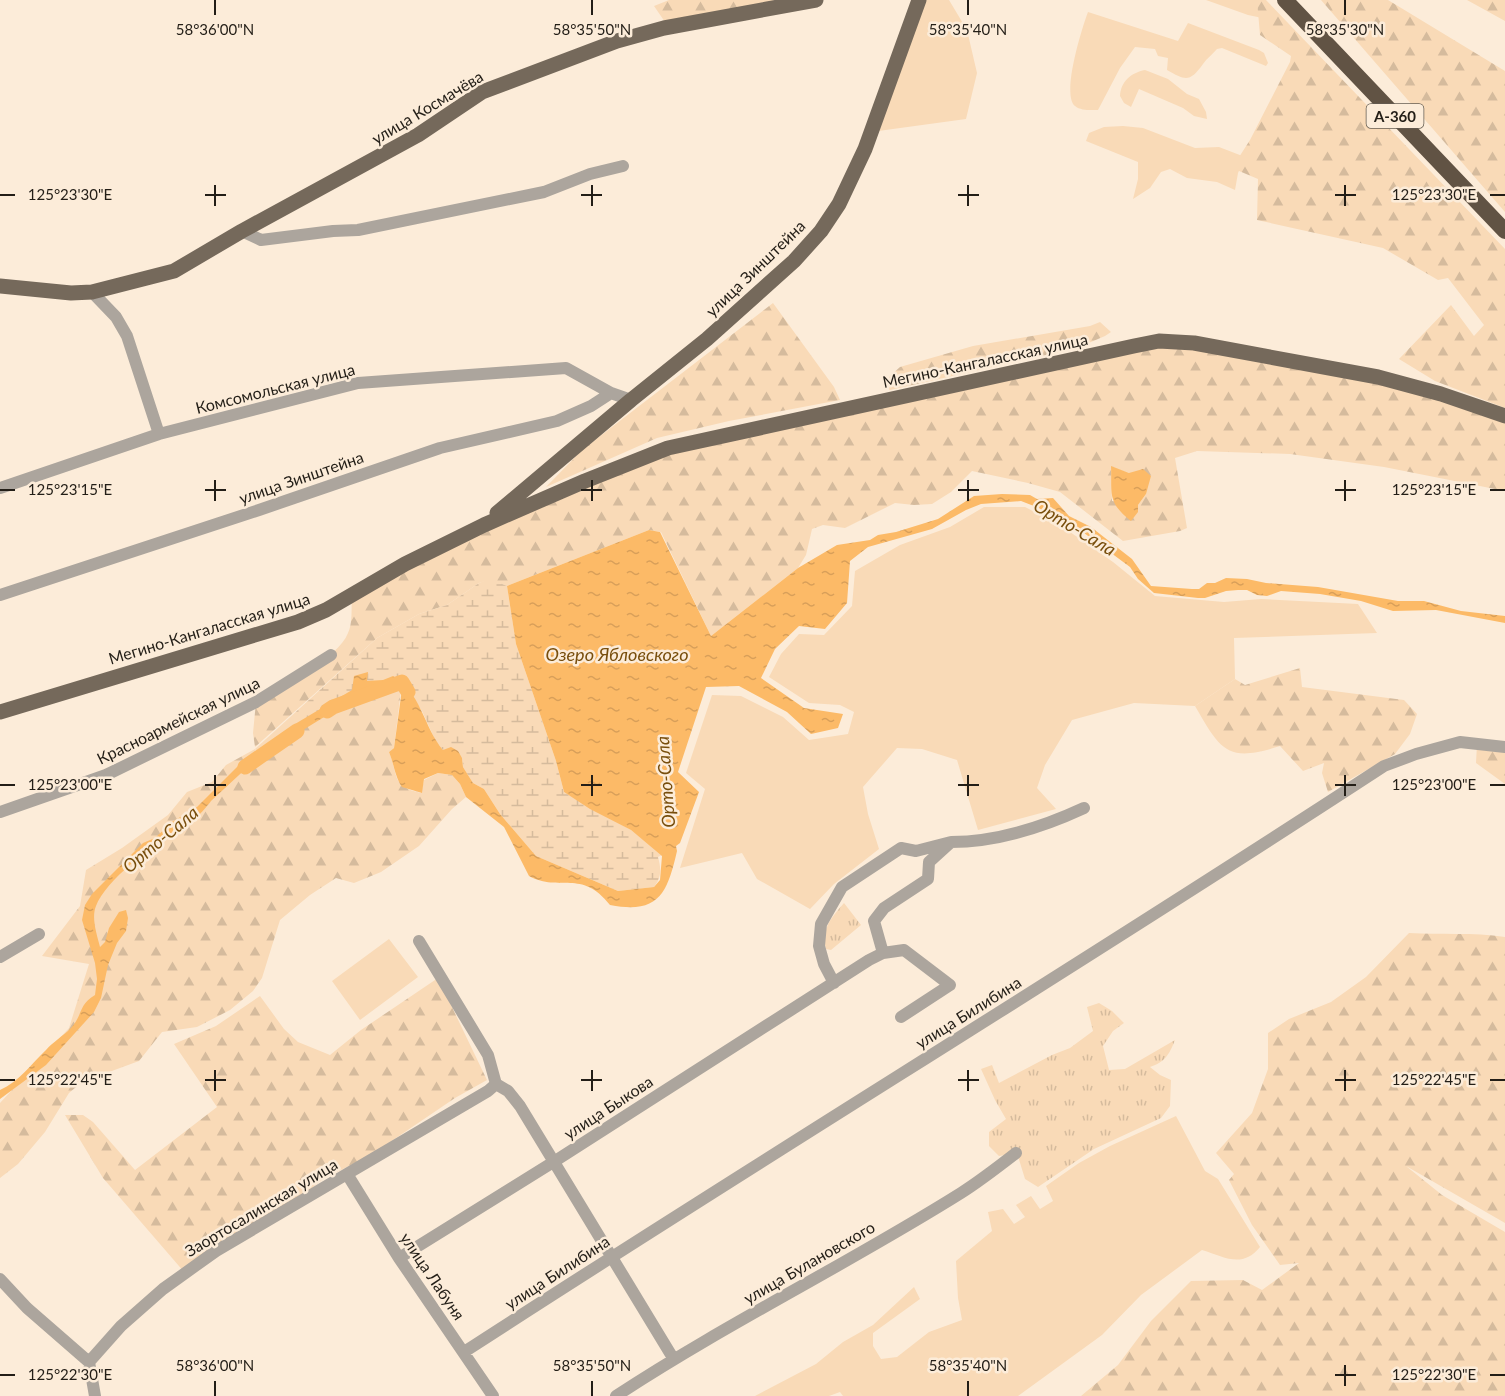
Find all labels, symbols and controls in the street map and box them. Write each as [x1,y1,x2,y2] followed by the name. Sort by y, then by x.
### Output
[176,20,254,38] text: 58°36'00"N
[553,20,631,38] text: 58°35'50"N
[929,20,1007,38] text: 58°35'40"N
[1306,20,1384,38] text: 58°35'30"N
[368,66,486,148] street label: улица Космачёва
[1366,104,1424,128] road number: А-360
[28,185,112,203] text: 125°23'30"E
[1392,185,1476,203] text: 125°23'30"E
[701,216,809,320] street label: улица Зинштейна
[881,329,1089,391] street label: Мегино-Кангаласская улица
[193,359,357,417] street label: Комсомольская улица
[236,447,366,507] street label: улица Зинштейна
[28,480,112,498] text: 125°23'15"E
[1392,480,1476,498] text: 125°23'15"E
[1030,494,1120,560] water label: Орто-Сала
[106,588,312,668] street label: Мегино-Кангаласская улица
[546,643,688,665] water label: Озеро Ябловского
[94,672,262,768] street label: Красноармейская улица
[651,735,679,829] water label: Орто-Сала
[28,775,112,793] text: 125°23'00"E
[1392,775,1476,793] text: 125°23'00"E
[118,801,202,877] water label: Орто-Сала
[912,972,1024,1052] street label: улица Билибина
[28,1070,112,1088] text: 125°22'45"E
[1392,1070,1476,1088] text: 125°22'45"E
[560,1071,656,1143] street label: улица Быкова
[181,1154,341,1260] street label: Заортосалинская улица
[740,1217,878,1307] street label: улица Булановского
[397,1229,469,1323] street label: улица Лабуня
[501,1231,613,1313] street label: улица Билибина
[176,1356,254,1374] text: 58°36'00"N
[553,1356,631,1374] text: 58°35'50"N
[929,1356,1007,1374] text: 58°35'40"N
[28,1365,112,1383] text: 125°22'30"E
[1392,1365,1476,1383] text: 125°22'30"E

